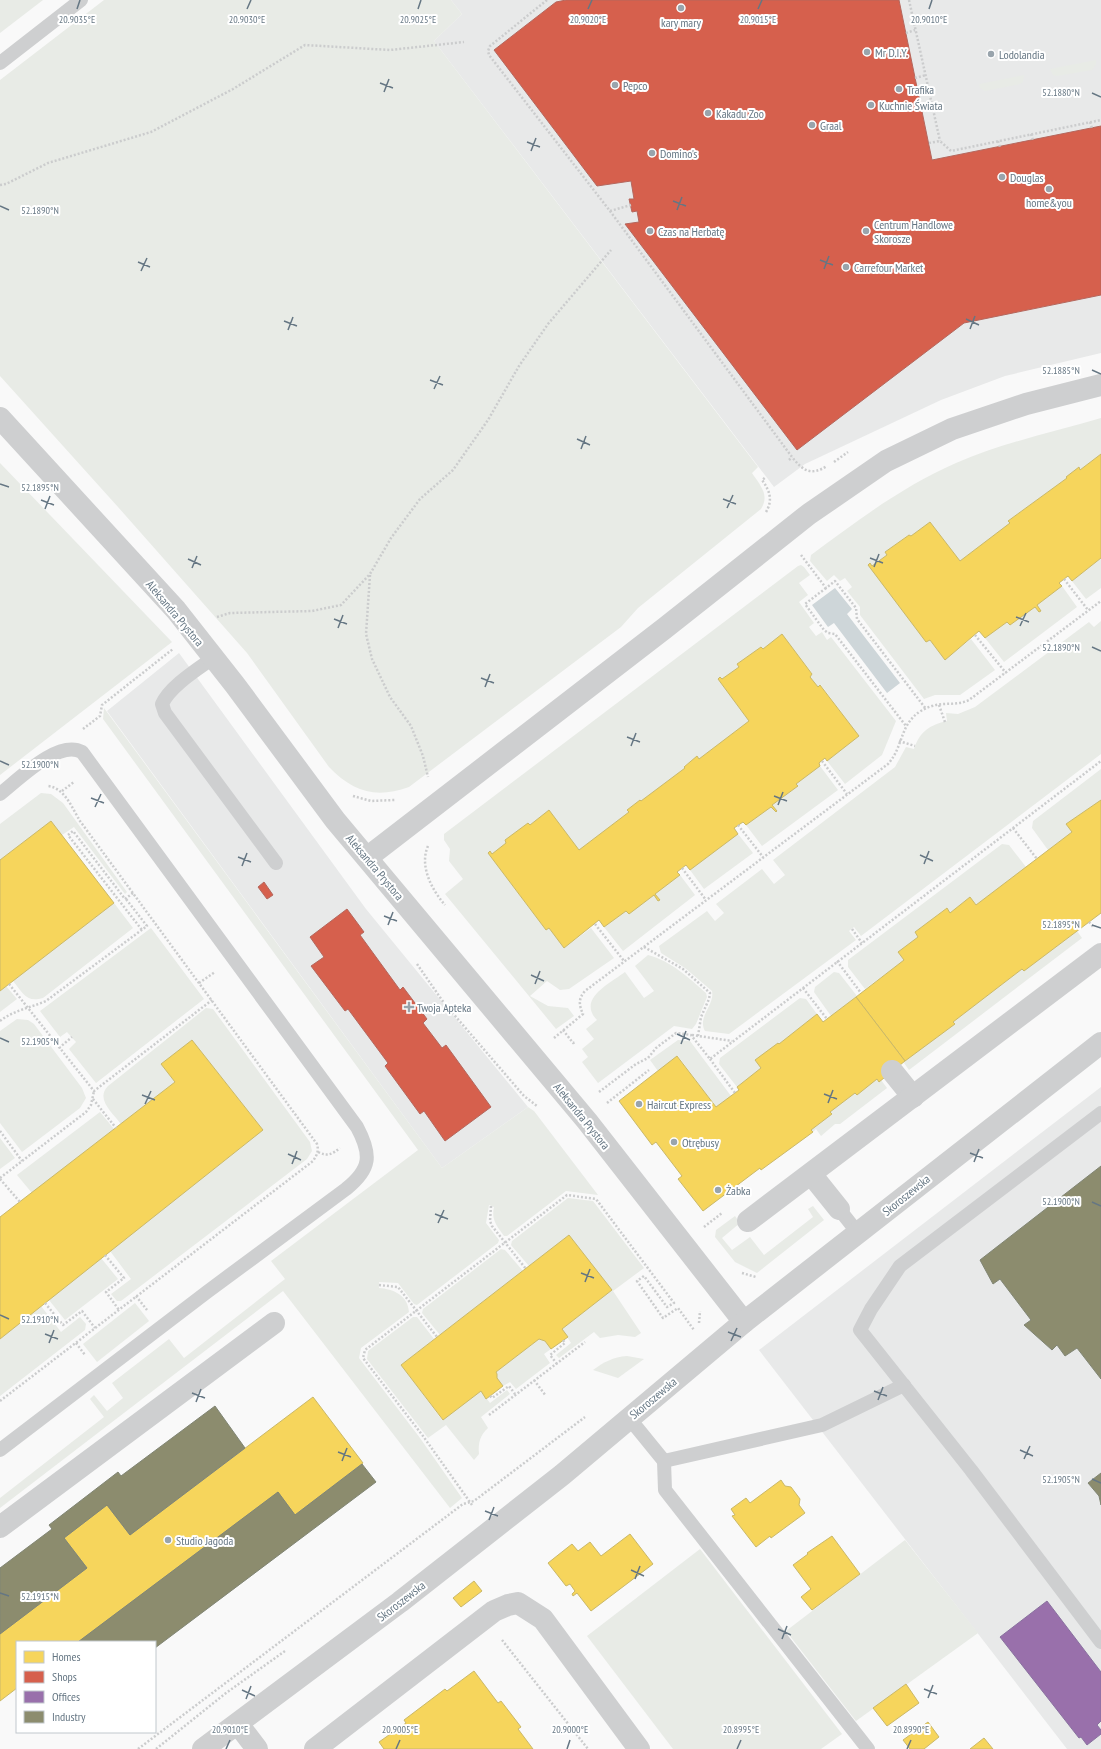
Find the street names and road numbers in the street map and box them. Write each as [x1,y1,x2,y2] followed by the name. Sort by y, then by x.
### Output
[143,577,207,649] street label: Aleksandra Prystora
[343,831,407,903] street label: Aleksandra Prystora
[551,1080,614,1153] street label: Aleksandra Prystora
[879,1171,933,1219] street label: Skoroszewska
[626,1374,680,1422] street label: Skoroszewska
[374,1577,428,1624] street label: Skoroszewska

